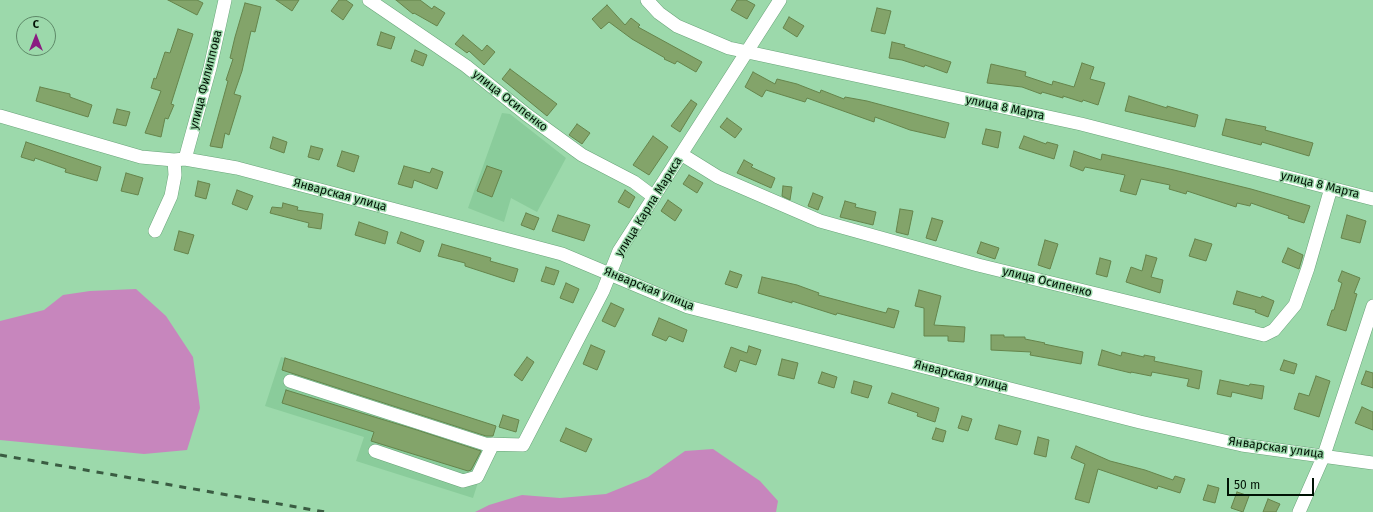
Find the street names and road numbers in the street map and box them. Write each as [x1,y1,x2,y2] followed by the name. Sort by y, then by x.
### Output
[187,29,225,131] street label: улица Филиппова
[469,67,551,135] street label: улица Осипенко
[964,93,1046,123] street label: улица 8 Марта
[612,154,686,260] street label: улица Карла Маркса
[1279,168,1361,202] street label: улица 8 Марта
[292,176,388,214] street label: Январская улица
[602,264,696,314] street label: Январская улица
[1001,264,1093,300] street label: улица Осипенко
[913,357,1009,395] street label: Январская улица
[1227,434,1325,462] street label: Январская улица

